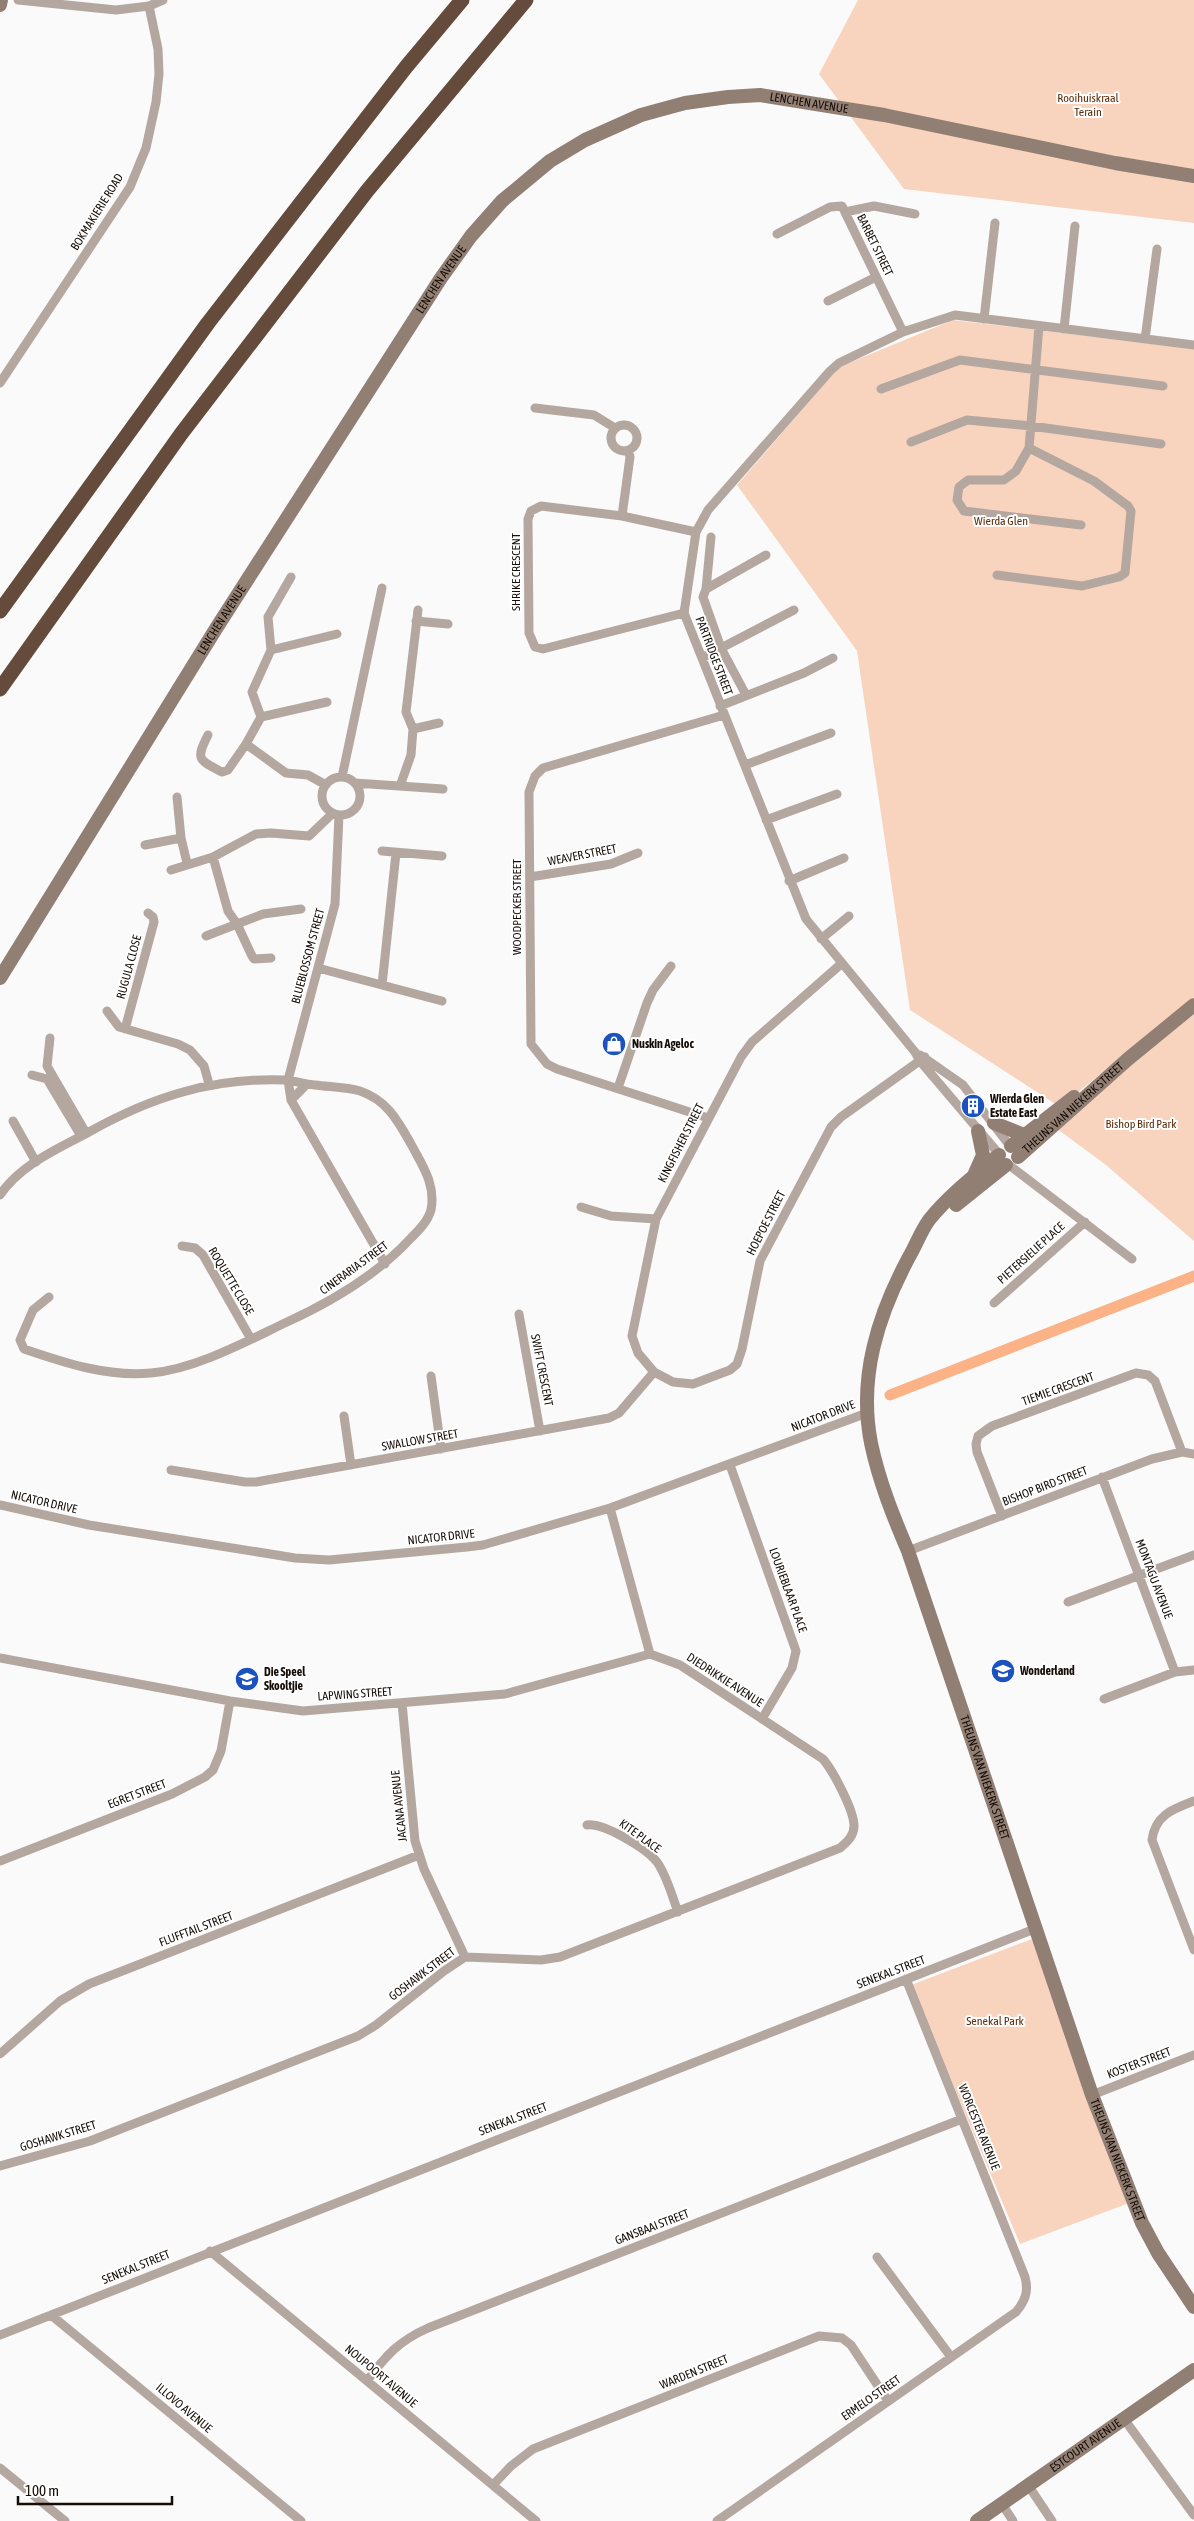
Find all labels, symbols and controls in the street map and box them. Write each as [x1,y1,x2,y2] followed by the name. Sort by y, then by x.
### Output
[769,90,849,116] street label: LENCHEN AVENUE
[1057,91,1120,119] park label: Rooihuiskraal Terain
[68,171,126,253] street label: BOKMAKIERIE ROAD
[854,212,896,279] street label: BARBET STREET
[413,243,469,316] street label: LENCHEN AVENUE
[974,514,1028,528] park label: Wierda Glen
[509,532,523,611] street label: SHRIKE CRESCENT
[195,583,249,657] street label: LENCHEN AVENUE
[693,615,736,698] street label: PARTRIDGE STREET
[546,841,618,869] street label: WEAVER STREET
[510,858,524,955] street label: WOODPECKER STREET
[289,906,328,1005] street label: BLUEBLOSSOM STREET
[114,933,144,1001] street label: RUGULA CLOSE
[601,1031,627,1057] shop icon: Nuskin Ageloc
[632,1037,695,1051] place label: Nuskin Ageloc
[1020,1059,1127,1156] street label: THEUNS VAN NIEKERK STREET
[989,1092,1044,1120] place label: Wierda Glen Estate East
[960,1093,986,1119] building icon: Wierda Glen Estate East
[655,1100,707,1185] street label: KINGFISHER STREET
[1106,1117,1177,1131] park label: Bishop Bird Park
[744,1188,789,1258] street label: HOEPOE STREET
[995,1219,1067,1287] street label: PIETERSIELIE PLACE
[317,1238,391,1297] street label: CINERARIA STREET
[205,1245,257,1317] street label: ROQUETTE CLOSE
[528,1333,556,1408] street label: SWIFT CRESCENT
[1020,1369,1097,1409] street label: TIEMIE CRESCENT
[789,1397,857,1435] street label: NICATOR DRIVE
[381,1426,460,1454] street label: SWALLOW STREET
[1000,1463,1090,1509] street label: BISHOP BIRD STREET
[10,1488,78,1516] street label: NICATOR DRIVE
[407,1527,475,1547] street label: NICATOR DRIVE
[1132,1537,1176,1621] street label: MONTAGU AVENUE
[766,1546,810,1634] street label: LOURIEBLAAR PLACE
[684,1650,766,1710] street label: DIEDRIKKIE AVENUE
[990,1658,1016,1684] school or university icon: Wonderland
[1019,1664,1075,1678] place label: Wonderland
[264,1665,306,1693] place label: Die Speel Skooltjie
[234,1666,260,1692] school or university icon: Die Speel Skooltjie
[317,1684,394,1704] street label: LAPWING STREET
[957,1714,1012,1842] street label: THEUNS VAN NIEKERK STREET
[388,1770,410,1842] street label: JACANA AVENUE
[106,1776,169,1812] street label: EGRET STREET
[617,1816,663,1856] street label: KITE PLACE
[157,1908,236,1950] street label: FLUFFTAIL STREET
[386,1944,458,2003] street label: GOSHAWK STREET
[855,1952,928,1991] street label: SENEKAL STREET
[966,2014,1024,2028] park label: Senekal Park
[1105,2044,1174,2082] street label: KOSTER STREET
[955,2082,1003,2172] street label: WORCESTER AVENUE
[1087,2097,1148,2224] street label: THEUNS VAN NIEKERK STREET
[477,2099,550,2138] street label: SENEKAL STREET
[18,2118,99,2154] street label: GOSHAWK STREET
[613,2206,692,2248] street label: GANSBAAI STREET
[100,2247,173,2287] street label: SENEKAL STREET
[342,2342,420,2410] street label: NOUPOORT AVENUE
[658,2352,731,2392] street label: WARDEN STREET
[839,2372,904,2424] street label: ERMELO STREET
[153,2380,215,2436] street label: ILLOVO AVENUE
[1047,2416,1124,2475] street label: ESTCOURT AVENUE
[18,2474,171,2506] scale bar
[25,2482,59,2499] text: 100 m

